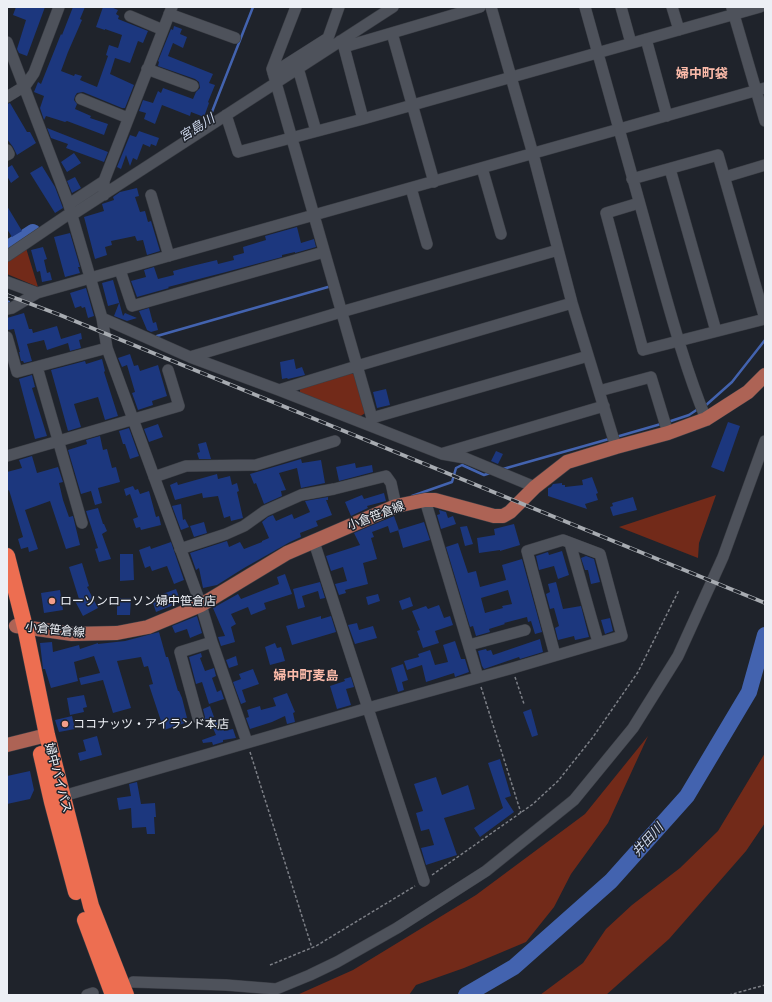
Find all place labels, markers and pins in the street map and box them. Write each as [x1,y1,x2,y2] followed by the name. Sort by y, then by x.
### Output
[60,594,216,608] place label: ローソンローソン婦中笹倉店
[47,596,57,606] marker: ローソンローソン婦中笹倉店
[73,717,229,731] place label: ココナッツ・アイランド本店
[60,719,70,729] marker: ココナッツ・アイランド本店

